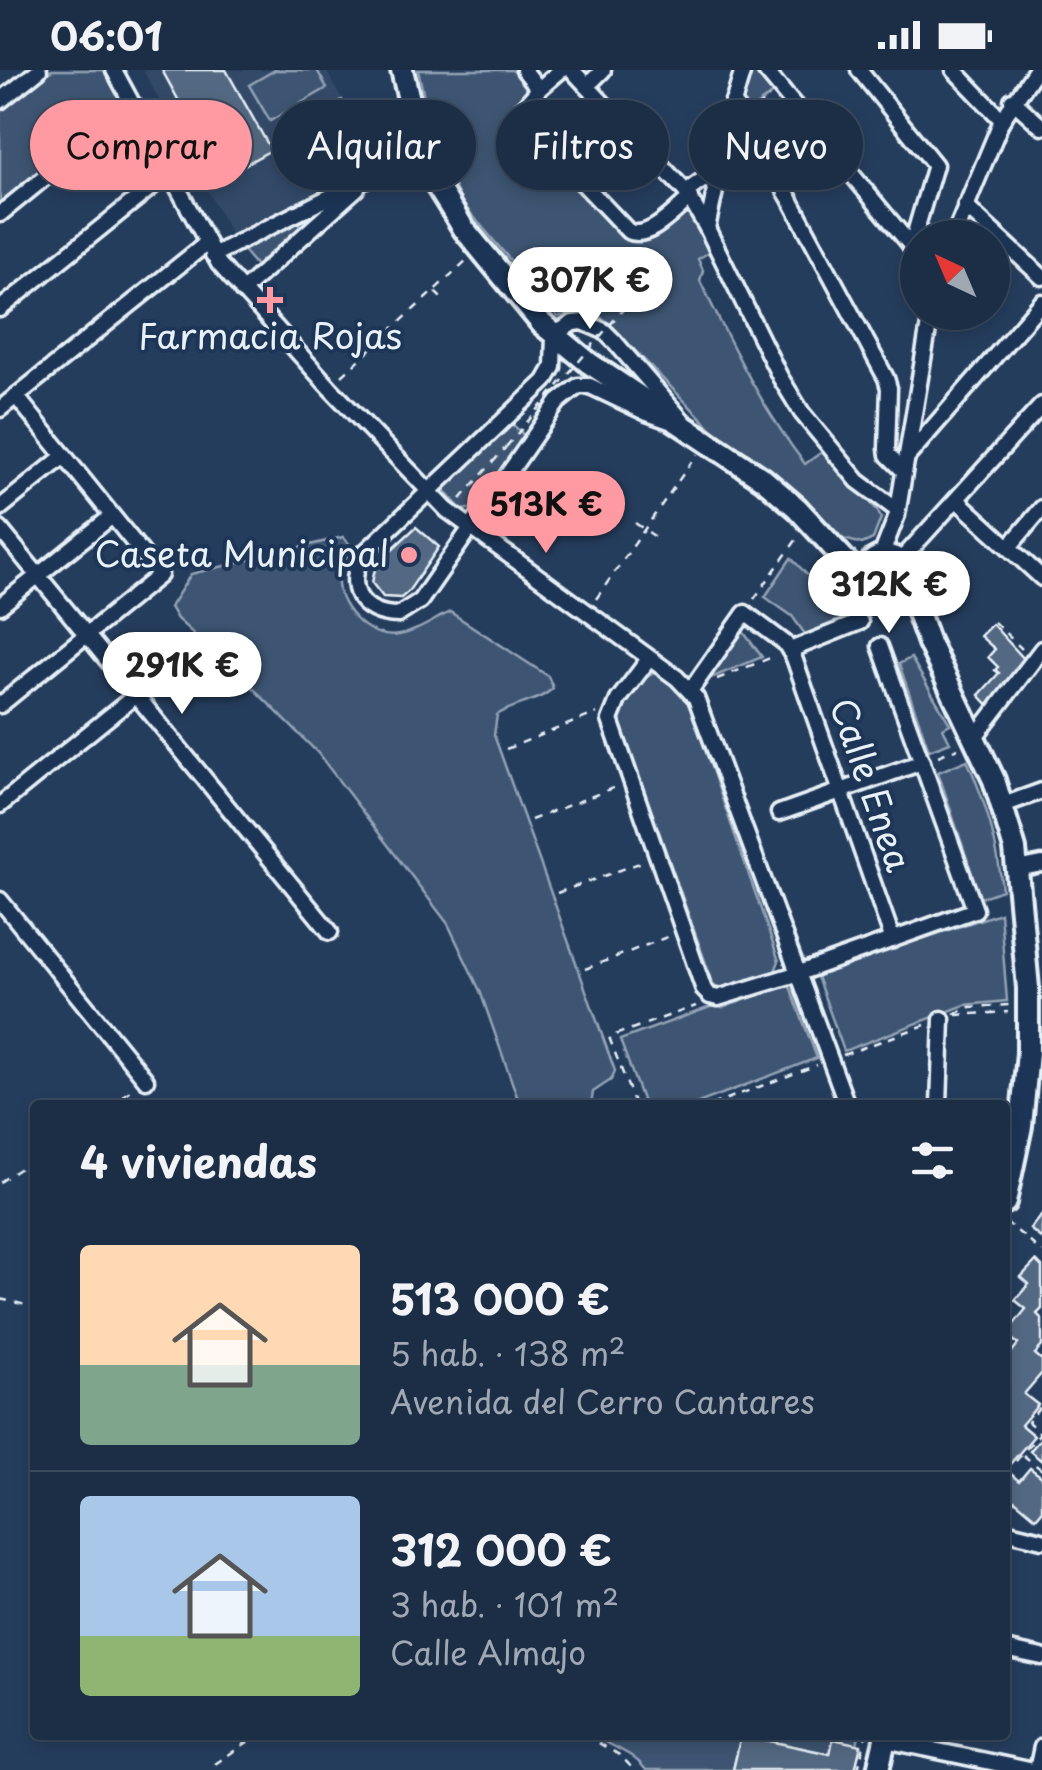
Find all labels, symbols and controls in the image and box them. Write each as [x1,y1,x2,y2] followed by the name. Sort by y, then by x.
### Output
[50,7,162,64] text: 06:01
[30,100,252,190] chip: Comprar
[272,100,476,190] chip: Alquilar
[496,100,669,190] chip: Filtros
[689,100,863,190] chip: Nuevo
[900,220,1010,330] north arrow
[900,220,1010,330] map controls
[509,247,671,332] pin: 307K €
[530,255,650,303] text: 307K €
[259,289,281,311] marker: Farmacia Rojas
[138,308,402,361] place label: Farmacia Rojas
[465,471,627,556] pin: 513K €
[489,479,603,527] text: 513K €
[95,526,389,579] place label: Caseta Municipal
[398,544,420,566] marker: Caseta Municipal
[808,551,970,636] pin: 312K €
[830,559,948,607] text: 312K €
[101,632,263,717] pin: 291K €
[124,640,240,688] text: 291K €
[818,690,927,878] street label: Calle Enea
[80,1129,317,1192] text: 4 viviendas
[905,1133,960,1188] icon: filters
[390,1266,610,1329] text: 513 000 €
[160,1285,280,1405] icon: home
[390,1329,626,1377] text: 5 hab. · 138 m²
[390,1377,815,1425] text: Avenida del Cerro Cantares
[390,1517,612,1580] text: 312 000 €
[160,1536,280,1656] icon: home
[390,1580,619,1628] text: 3 hab. · 101 m²
[390,1628,586,1676] text: Calle Almajo

